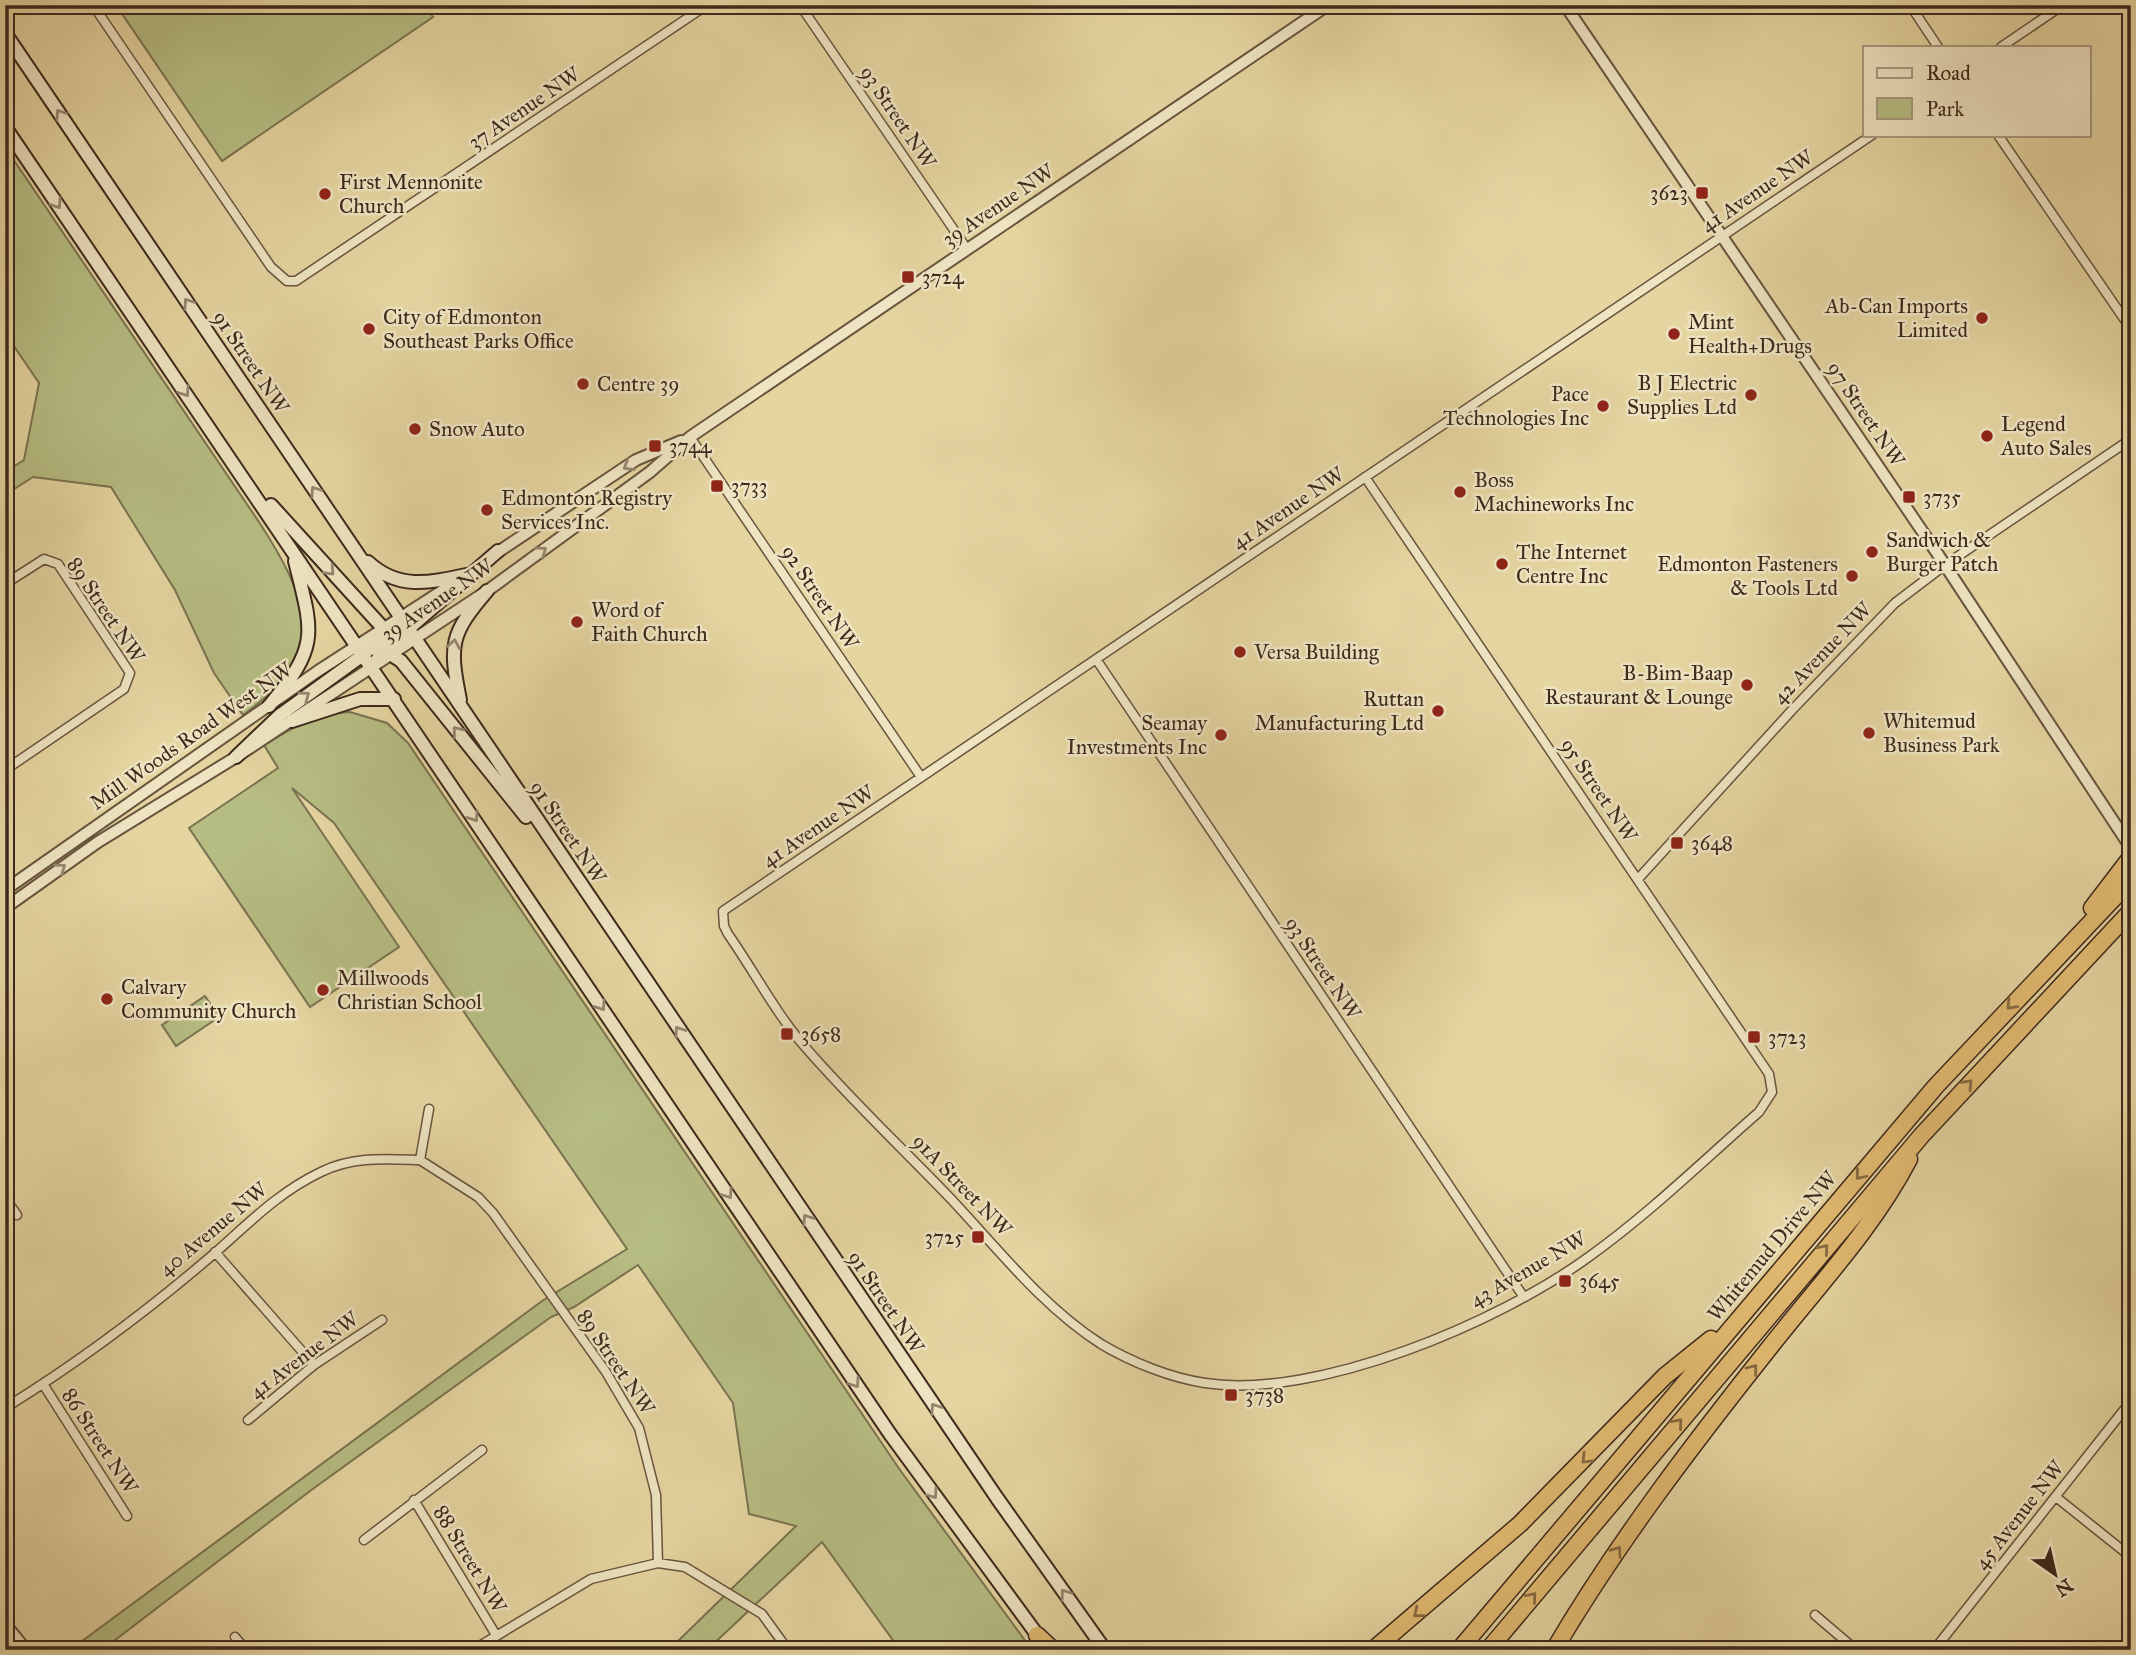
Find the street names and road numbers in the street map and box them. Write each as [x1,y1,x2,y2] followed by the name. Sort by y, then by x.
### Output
[463,60,586,155] street label: 37 Avenue NW
[854,61,943,174] street label: 93 Street NW
[1696,143,1819,238] street label: 41 Avenue NW
[937,157,1060,252] street label: 39 Avenue NW
[207,306,295,419] street label: 91 Street NW
[1821,356,1911,472] street label: 97 Street NW
[1227,460,1350,555] street label: 41 Avenue NW
[776,540,865,655] street label: 92 Street NW
[61,552,151,668] street label: 89 Street NW
[376,552,499,647] street label: 39 Avenue NW
[1767,596,1878,709] street label: 42 Avenue NW
[85,656,298,816] street label: Mill Woods Road West NW
[1555,733,1644,848] street label: 95 Street NW
[524,776,612,889] street label: 91 Street NW
[757,778,880,873] street label: 41 Avenue NW
[1279,912,1368,1025] street label: 93 Street NW
[907,1128,1018,1242] street label: 91A Street NW
[1702,1165,1843,1326] street label: Whitemud Drive NW
[153,1175,273,1282] street label: 40 Avenue NW
[1465,1225,1592,1313] street label: 43 Avenue NW
[842,1246,930,1359] street label: 91 Street NW
[571,1304,661,1420] street label: 89 Street NW
[244,1305,365,1404] street label: 41 Avenue NW
[56,1383,144,1500] street label: 86 Street NW
[1968,1454,2070,1575] street label: 45 Avenue NW
[428,1500,513,1619] street label: 88 Street NW

